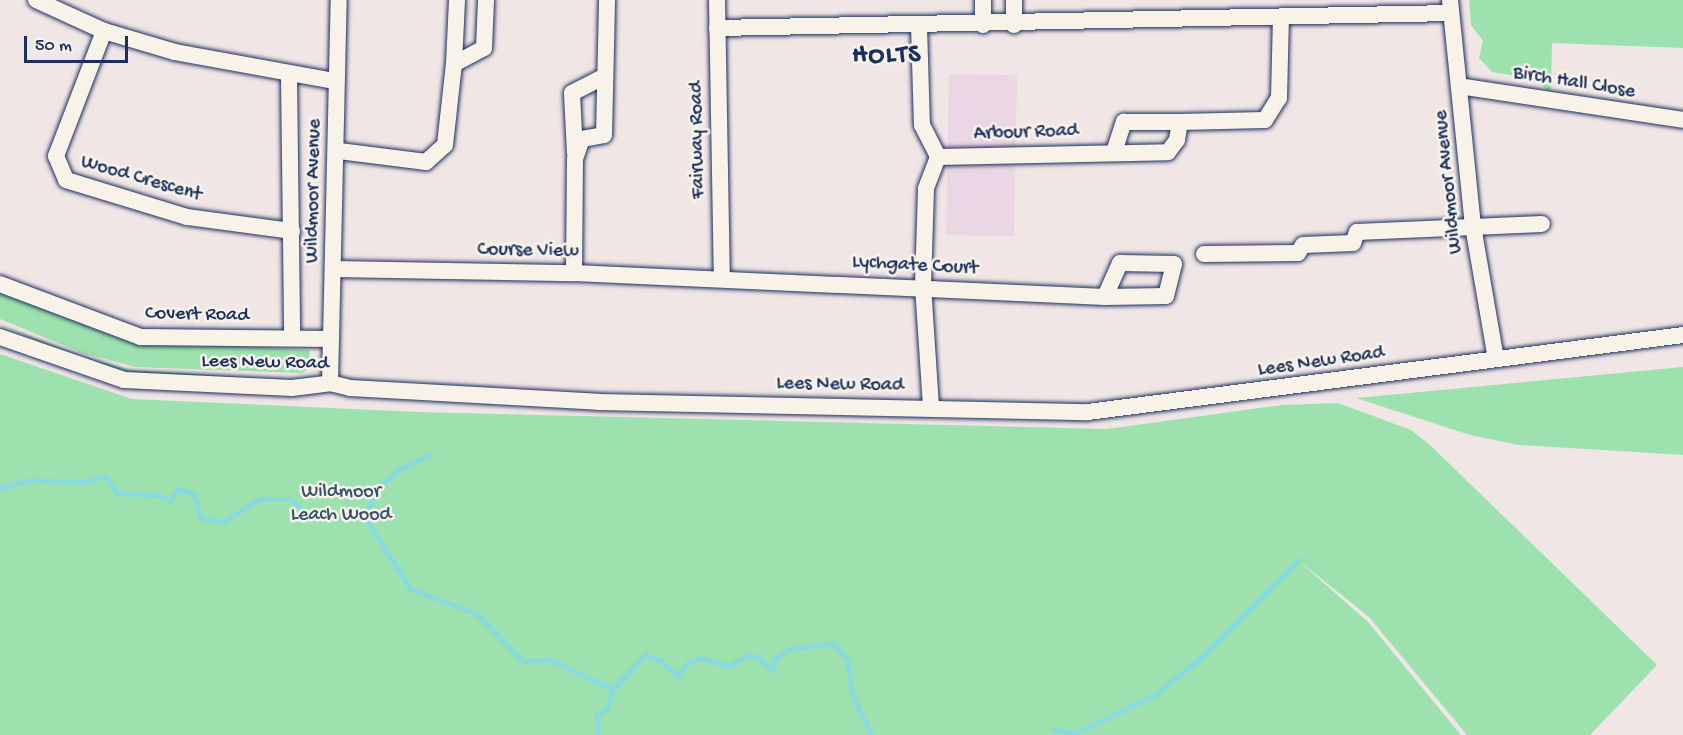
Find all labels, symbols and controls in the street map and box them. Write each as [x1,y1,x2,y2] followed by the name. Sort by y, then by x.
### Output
[27,24,130,62] scale bar
[35,36,72,57] text: 50 m
[852,41,922,73] district label: HOLTS
[1511,62,1637,104] street label: Birch Hall Close
[685,81,711,199] street label: Fairway Road
[1430,109,1468,255] street label: Wildmoor Avenue
[301,119,327,263] street label: Wildmoor Avenue
[973,119,1079,147] street label: Arbour Road
[78,150,204,208] street label: Wood Crescent
[477,238,579,264] street label: Course View
[851,251,979,281] street label: Lychgate Court
[145,302,249,328] street label: Covert Road
[1256,341,1386,383] street label: Lees New Road
[201,350,329,376] street label: Lees New Road
[776,372,904,398] street label: Lees New Road
[291,481,391,528] park label: Wildmoor Leach Wood

